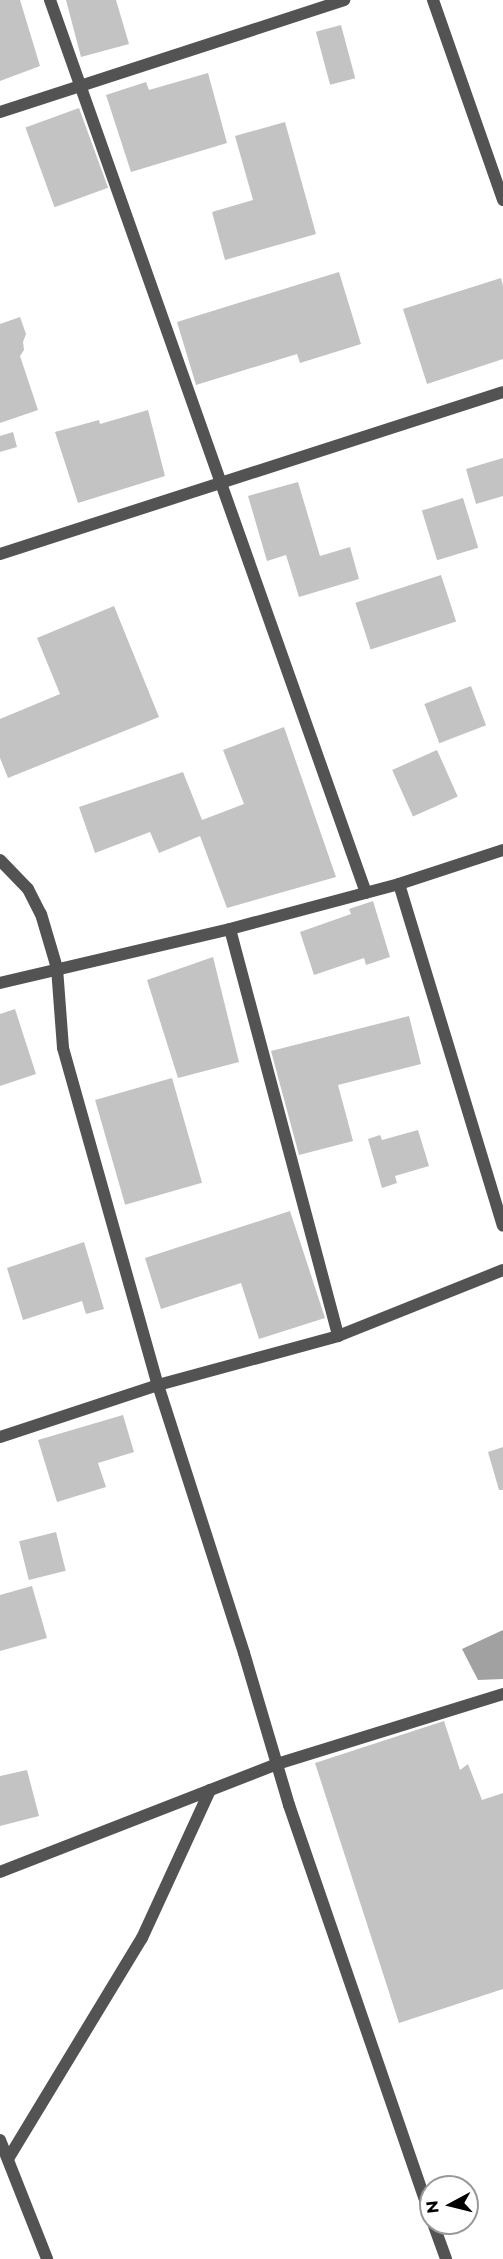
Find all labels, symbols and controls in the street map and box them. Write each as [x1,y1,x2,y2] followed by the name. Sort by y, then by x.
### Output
[419,2175,479,2235] north arrow
[422,2199,443,2215] text: N

